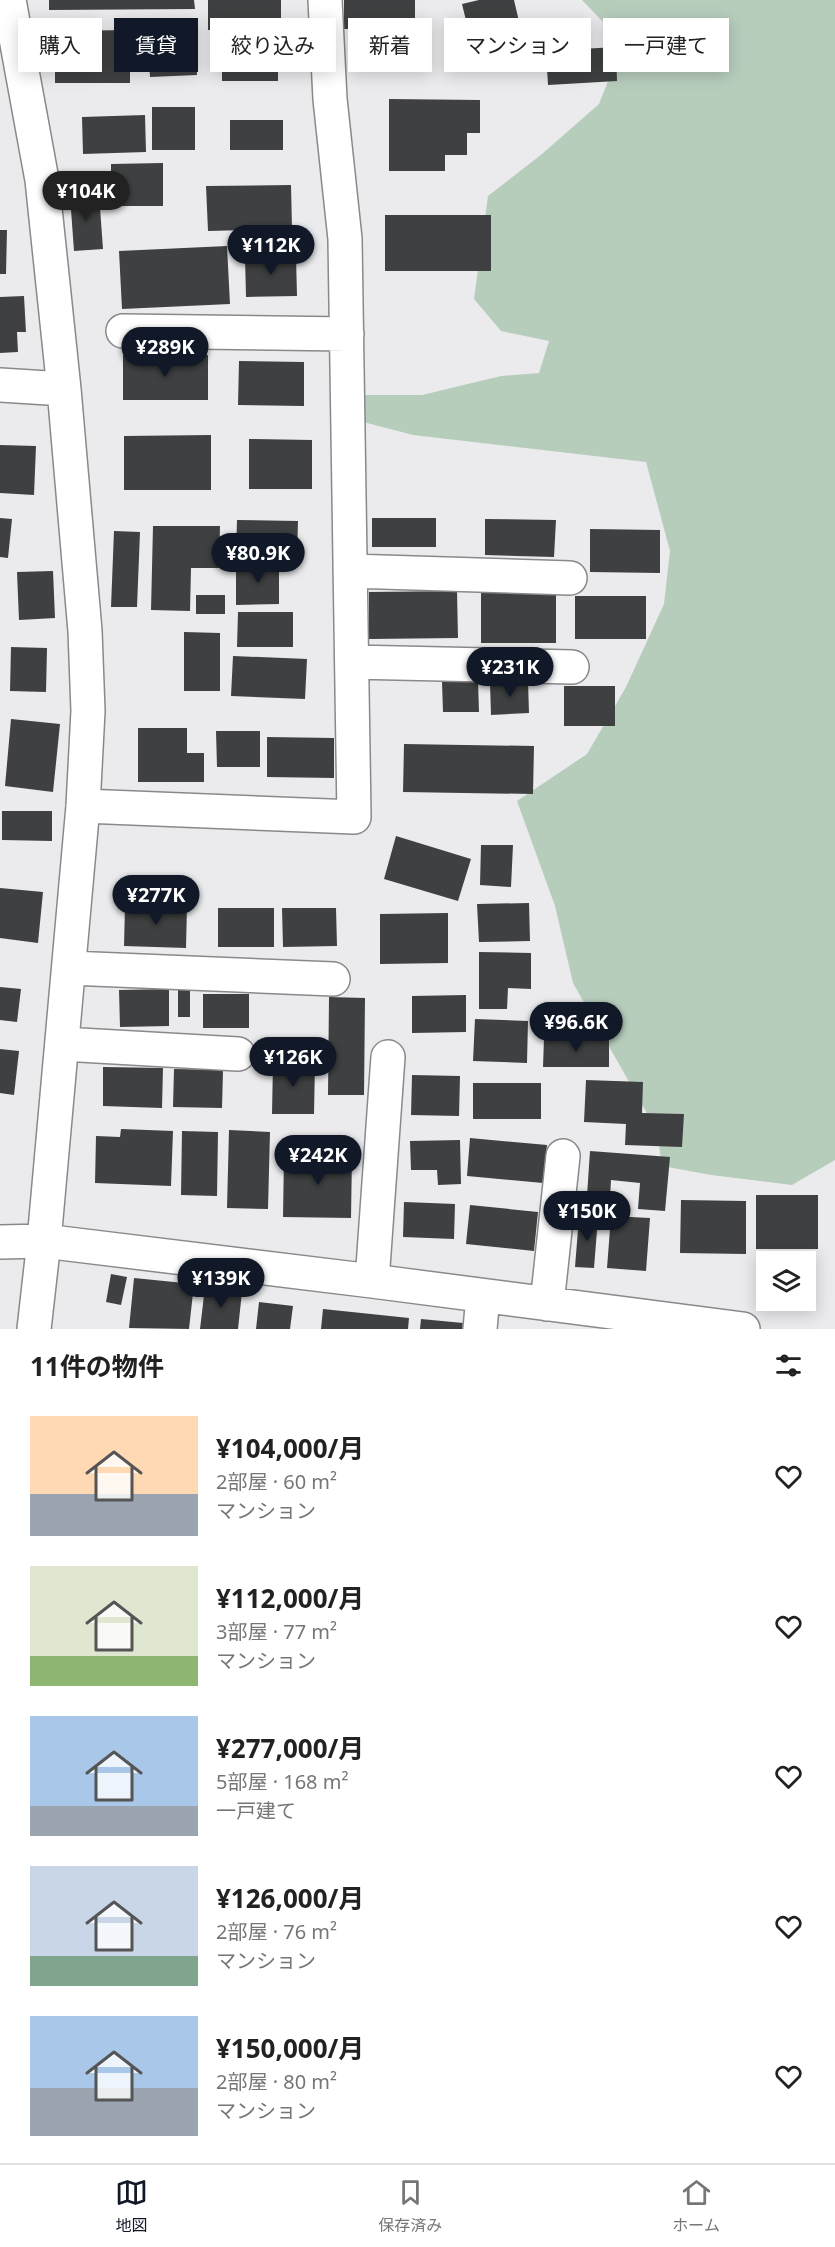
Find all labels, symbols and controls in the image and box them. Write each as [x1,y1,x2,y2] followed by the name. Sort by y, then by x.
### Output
[18,18,102,72] chip: 購入
[114,18,198,72] chip: 賃貸
[210,18,336,72] chip: 絞り込み
[348,18,432,72] chip: 新着
[444,18,591,72] chip: マンション
[603,18,729,72] chip: 一戸建て
[44,171,128,222] pin: ¥104K
[56,177,116,204] text: ¥104K
[229,225,313,276] pin: ¥112K
[241,231,301,258] text: ¥112K
[123,327,207,378] pin: ¥289K
[135,333,195,360] text: ¥289K
[209,533,307,584] pin: ¥80.9K
[226,539,290,566] text: ¥80.9K
[468,647,552,698] pin: ¥231K
[480,653,540,680] text: ¥231K
[114,875,198,926] pin: ¥277K
[126,881,186,908] text: ¥277K
[527,1002,625,1053] pin: ¥96.6K
[544,1008,608,1035] text: ¥96.6K
[251,1037,335,1088] pin: ¥126K
[263,1043,323,1070] text: ¥126K
[276,1135,360,1186] pin: ¥242K
[288,1141,348,1168] text: ¥242K
[545,1191,629,1242] pin: ¥150K
[557,1197,617,1224] text: ¥150K
[756,1251,816,1311] map controls
[756,1251,816,1311] button: layers
[179,1258,263,1309] pin: ¥139K
[191,1264,251,1291] text: ¥139K
[30,1348,164,1384] text: 11件の物件
[772,1349,805,1382] icon: filters
[216,1430,364,1466] text: ¥104,000/月
[78,1440,150,1512] icon: home
[772,1460,805,1493] icon: heart
[216,1468,337,1495] text: 2部屋 · 60 m²
[216,1497,316,1524] text: マンション
[216,1580,364,1616] text: ¥112,000/月
[78,1590,150,1662] icon: home
[772,1610,805,1643] icon: heart
[216,1618,337,1645] text: 3部屋 · 77 m²
[216,1647,316,1674] text: マンション
[216,1730,364,1766] text: ¥277,000/月
[78,1740,150,1812] icon: home
[772,1760,805,1793] icon: heart
[216,1768,348,1795] text: 5部屋 · 168 m²
[216,1797,296,1824] text: 一戸建て
[216,1880,364,1916] text: ¥126,000/月
[78,1890,150,1962] icon: home
[772,1910,805,1943] icon: heart
[216,1918,337,1945] text: 2部屋 · 76 m²
[216,1947,316,1974] text: マンション
[216,2030,364,2066] text: ¥150,000/月
[78,2040,150,2112] icon: home
[772,2060,805,2093] icon: heart
[216,2068,337,2095] text: 2部屋 · 80 m²
[216,2097,316,2124] text: マンション
[115,2176,148,2236] tab: 地図
[378,2176,442,2236] tab: 保存済み
[672,2176,720,2236] tab: ホーム

